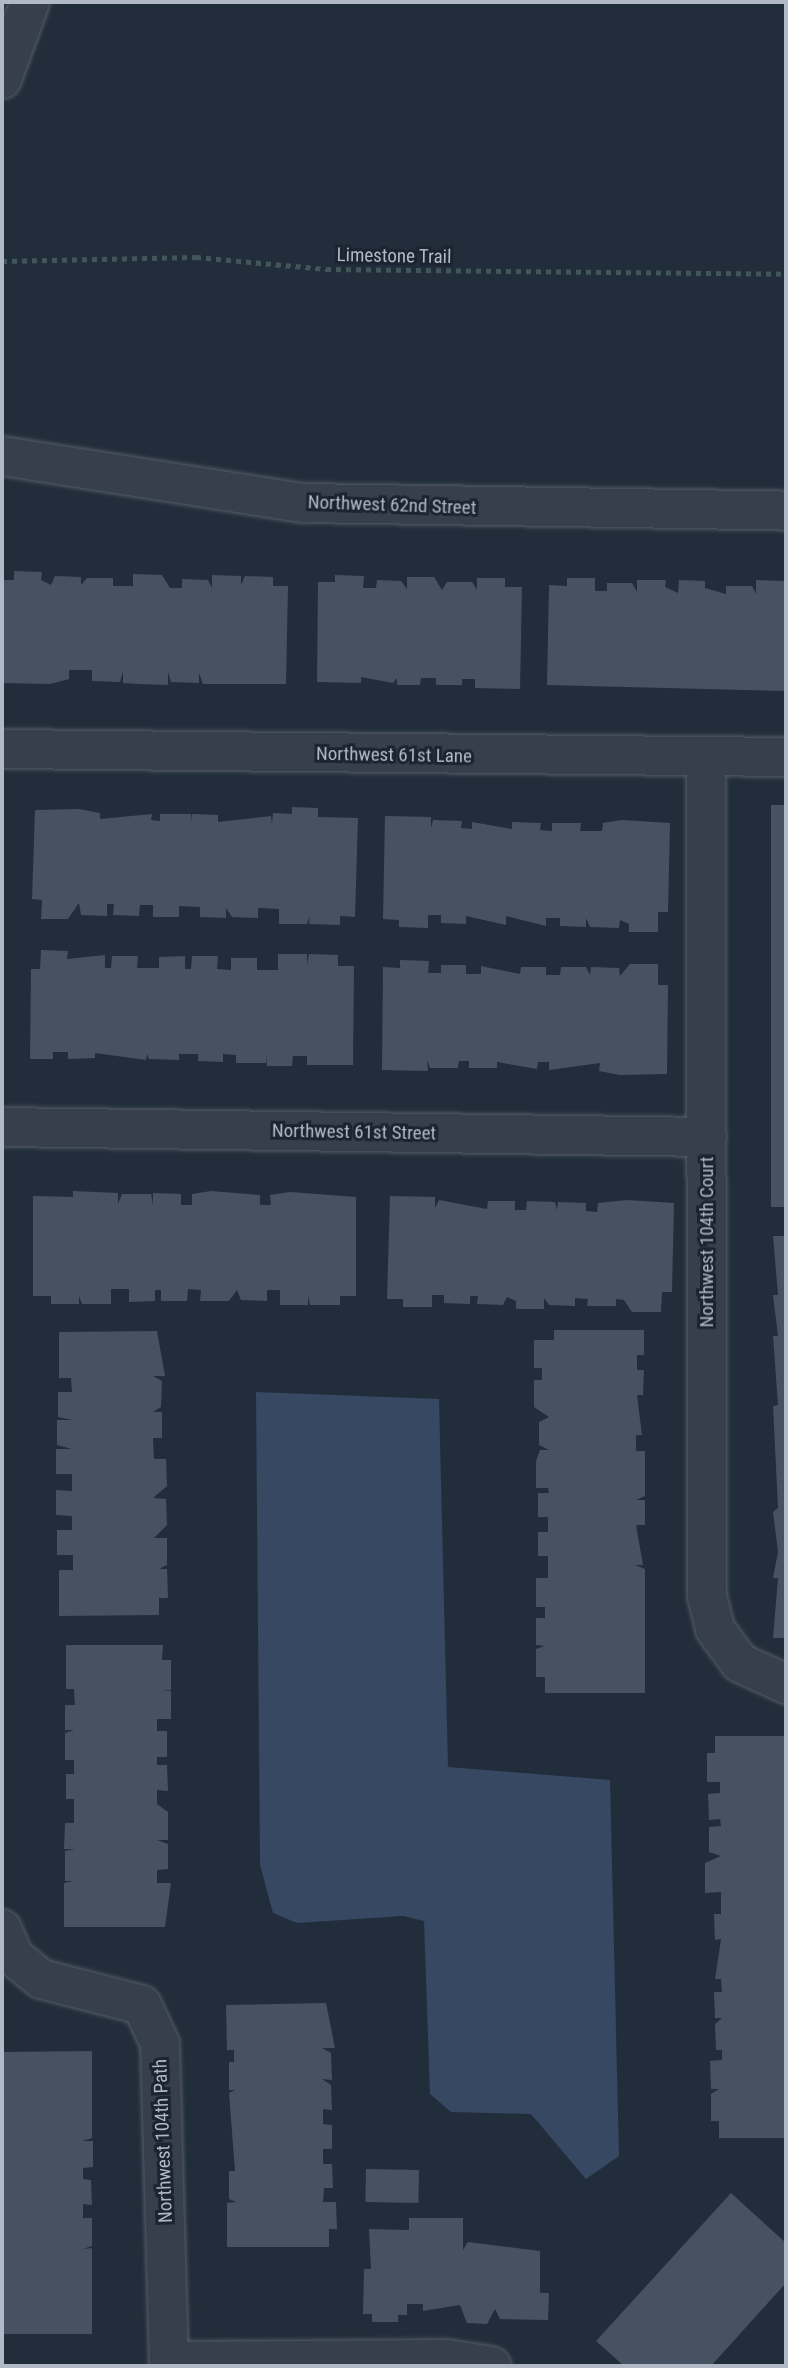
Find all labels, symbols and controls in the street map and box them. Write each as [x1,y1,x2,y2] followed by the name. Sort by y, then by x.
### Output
[336,244,452,268] street label: Limestone Trail
[307,491,477,519] street label: Northwest 62nd Street
[316,742,472,768] street label: Northwest 61st Lane
[272,1119,436,1145] street label: Northwest 61st Street
[696,1157,718,1327] street label: Northwest 104th Court
[149,2059,177,2223] street label: Northwest 104th Path

